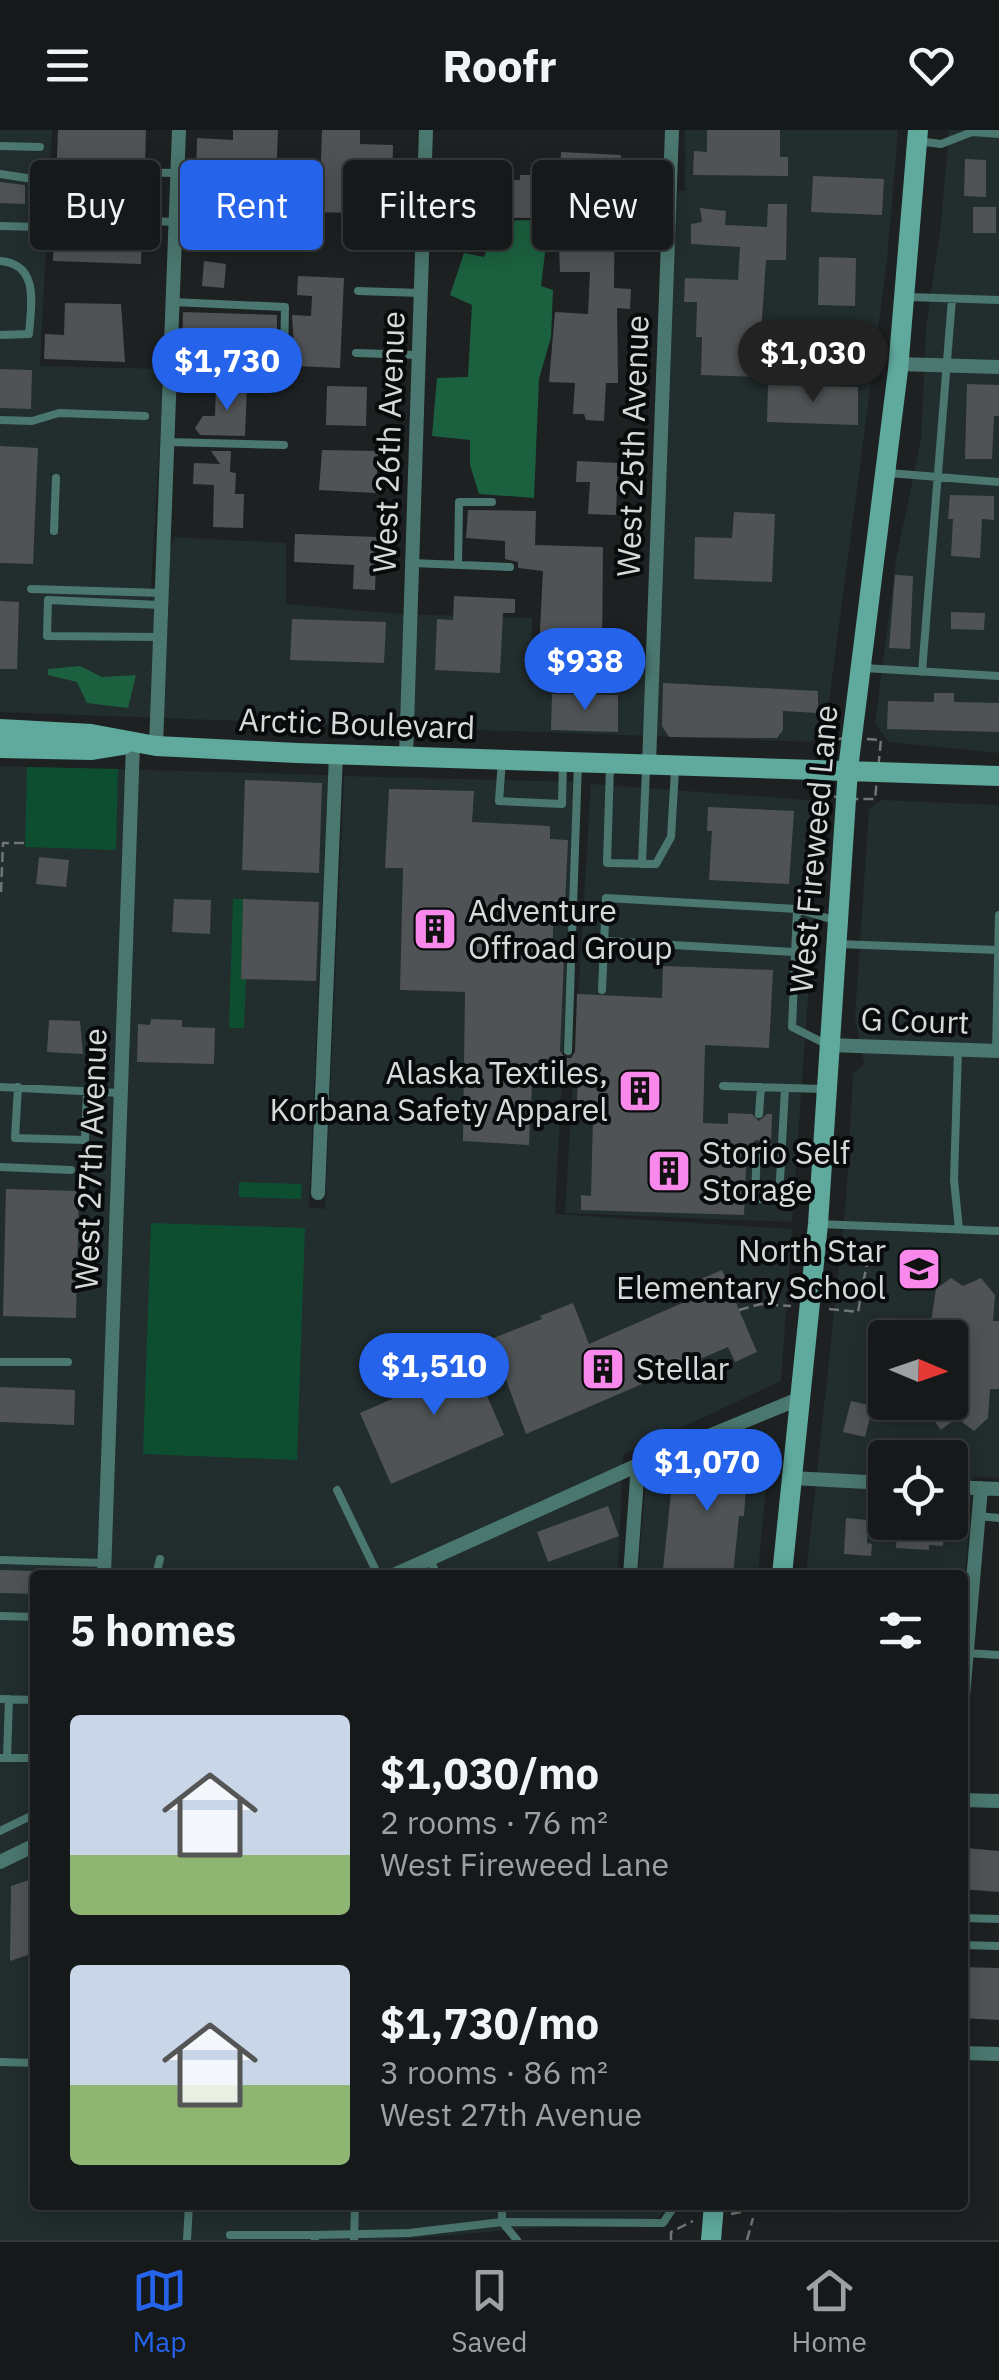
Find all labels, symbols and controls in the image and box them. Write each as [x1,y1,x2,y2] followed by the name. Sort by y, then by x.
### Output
[442,36,557,94] text: Roofr
[40,38,95,93] icon: menu
[904,38,959,93] icon: heart
[30,160,160,250] chip: Buy
[180,160,323,250] chip: Rent
[343,160,512,250] chip: Filters
[532,160,673,250] chip: New
[362,310,414,574] street label: West 26th Avenue
[606,314,658,578] street label: West 25th Avenue
[732,320,894,405] pin: $1,030
[146,328,308,413] pin: $1,730
[760,331,866,373] text: $1,030
[174,339,280,381] text: $1,730
[526,628,644,713] pin: $938
[547,639,623,681] text: $938
[238,698,476,748] street label: Arctic Boulevard
[779,703,847,995] street label: West Fireweed Lane
[468,889,673,968] place label: Adventure Offroad Group
[412,906,458,952] building icon: Adventure Offroad Group
[860,997,970,1043] street label: G Court
[64,1027,116,1291] street label: West 27th Avenue
[270,1051,608,1130] place label: Alaska Textiles, Korbana Safety Apparel
[617,1068,663,1114] building icon: Alaska Textiles, Korbana Safety Apparel
[702,1131,850,1210] place label: Storio Self Storage
[646,1148,692,1194] building icon: Storio Self Storage
[616,1229,886,1308] place label: North Star Elementary School
[896,1246,942,1292] school or university icon: North Star Elementary School
[868,1320,968,1420] north arrow
[868,1320,968,1540] map controls
[353,1333,515,1418] pin: $1,510
[381,1344,487,1386] text: $1,510
[580,1346,626,1392] building icon: Stellar
[636,1347,730,1389] place label: Stellar
[626,1429,788,1514] pin: $1,070
[654,1440,760,1482] text: $1,070
[868,1440,968,1540] button: locate
[70,1603,236,1658] text: 5 homes
[873,1603,928,1658] icon: filters
[380,1746,599,1801] text: $1,030/mo
[150,1755,270,1875] icon: home
[380,1801,608,1843] text: 2 rooms · 76 m²
[380,1843,669,1885] text: West Fireweed Lane
[380,1996,599,2051] text: $1,730/mo
[150,2005,270,2125] icon: home
[380,2051,608,2093] text: 3 rooms · 86 m²
[380,2093,642,2135] text: West 27th Avenue
[132,2263,187,2360] tab: Map
[451,2263,527,2360] tab: Saved
[792,2263,867,2360] tab: Home

